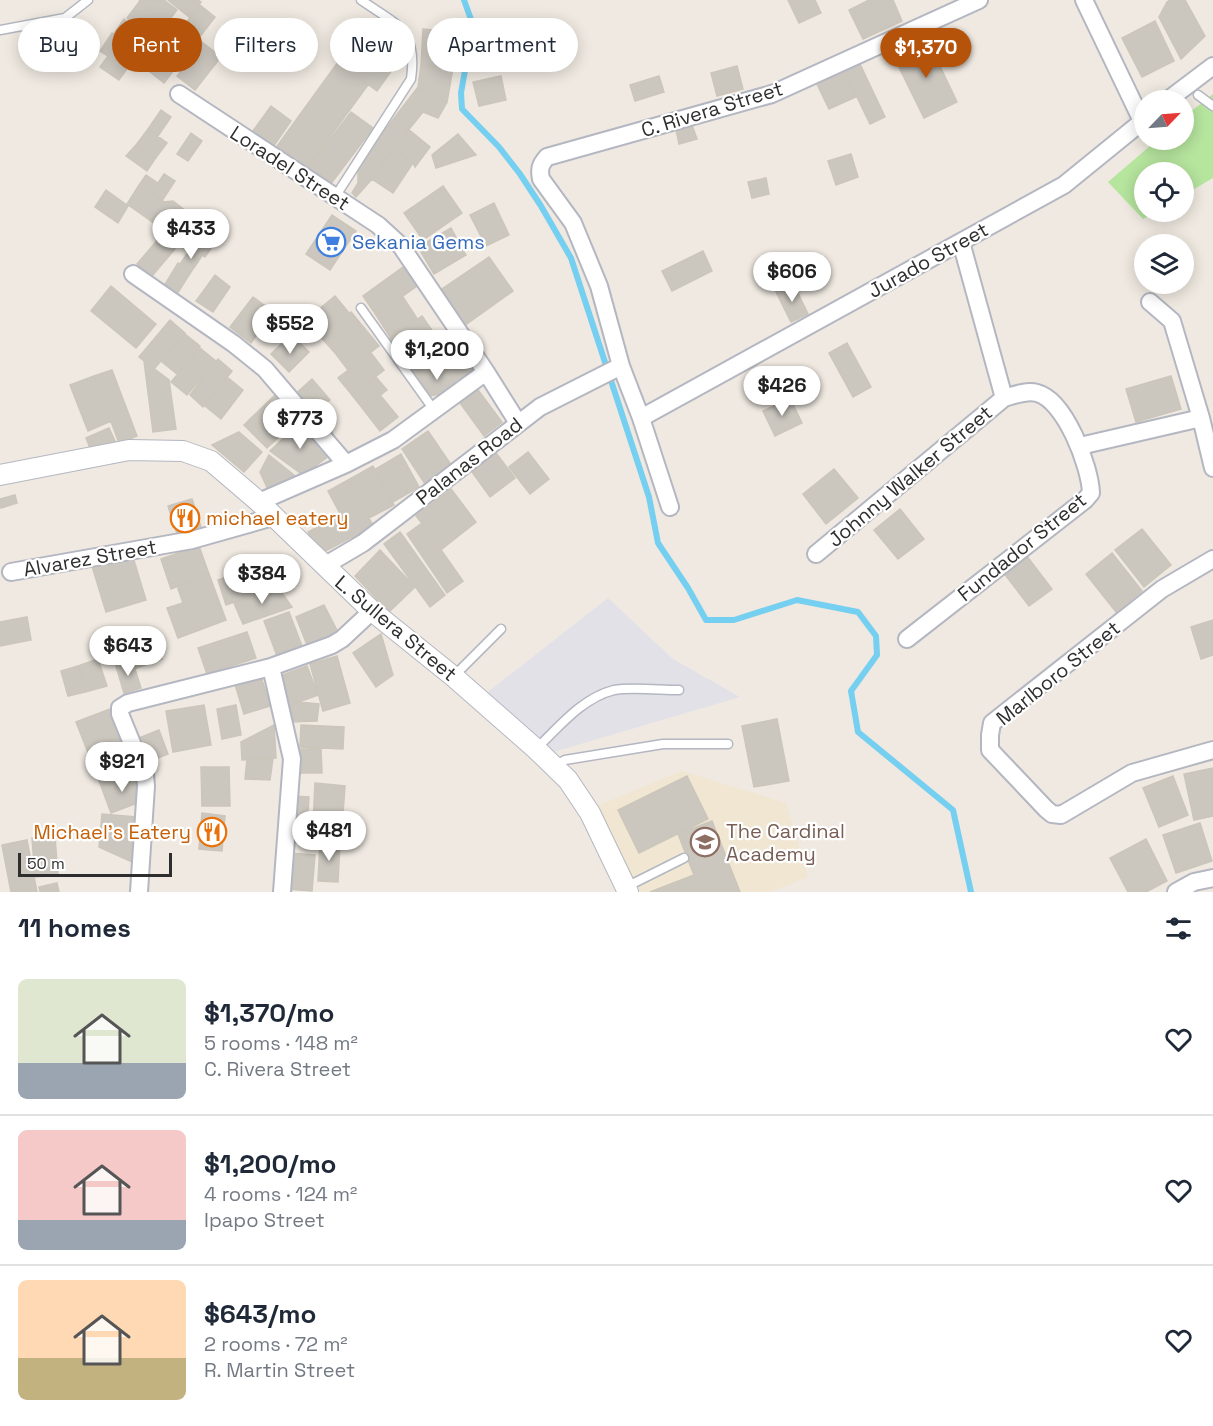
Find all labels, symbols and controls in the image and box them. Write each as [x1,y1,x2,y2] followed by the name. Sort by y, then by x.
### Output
[18,18,100,72] chip: Buy
[112,18,202,72] chip: Rent
[214,18,318,72] chip: Filters
[330,18,415,72] chip: New
[427,18,578,72] chip: Apartment
[877,28,975,79] pin: $1,370
[894,34,958,60] text: $1,370
[638,75,786,143] street label: C. Rivera Street
[1134,90,1194,150] north arrow
[1134,90,1194,294] map controls
[225,120,355,216] street label: Loradel Street
[1134,162,1194,222] button: locate
[155,209,227,260] pin: $433
[166,215,216,241] text: $433
[863,216,993,304] street label: Jurado Street
[315,226,347,258] supermarket icon: Sekania Gems
[352,229,485,255] place label: Sekania Gems
[1134,234,1194,294] button: layers
[756,252,828,303] pin: $606
[767,258,817,284] text: $606
[254,304,326,355] pin: $552
[266,310,314,336] text: $552
[388,330,486,381] pin: $1,200
[405,336,469,362] text: $1,200
[746,366,818,417] pin: $426
[757,372,807,398] text: $426
[264,399,336,450] pin: $773
[822,399,998,553] street label: Johnny Walker Street
[277,405,323,431] text: $773
[411,411,527,511] street label: Palanas Road
[952,487,1092,607] street label: Fundador Street
[169,502,201,534] restaurant icon: michael eatery
[206,505,349,531] place label: michael eatery
[21,533,159,583] street label: Alvarez Street
[226,554,298,605] pin: $384
[238,560,287,586] text: $384
[330,569,462,687] street label: L. Sullera Street
[991,615,1125,731] street label: Marlboro Street
[92,626,164,677] pin: $643
[103,632,153,658] text: $643
[86,742,158,793] pin: $921
[99,748,145,774] text: $921
[293,811,365,862] pin: $481
[196,816,228,848] restaurant icon: Michael's Eatery
[306,817,352,843] text: $481
[726,818,845,867] place label: The Cardinal Academy
[33,819,191,845] place label: Michael's Eatery
[689,826,721,858] school or university icon: The Cardinal Academy
[18,850,172,878] scale bar
[27,853,65,874] text: 50 m
[18,911,131,945] text: 11 homes
[1162,912,1195,945] icon: filters
[204,996,334,1030] text: $1,370/mo
[66,1003,138,1075] icon: home
[1162,1023,1195,1056] icon: heart
[204,1030,358,1056] text: 5 rooms · 148 m²
[204,1056,351,1082] text: C. Rivera Street
[204,1147,337,1181] text: $1,200/mo
[66,1154,138,1226] icon: home
[1162,1174,1195,1207] icon: heart
[204,1181,357,1207] text: 4 rooms · 124 m²
[204,1207,325,1233] text: Ipapo Street
[204,1297,316,1331] text: $643/mo
[66,1304,138,1376] icon: home
[1162,1324,1195,1357] icon: heart
[204,1331,348,1357] text: 2 rooms · 72 m²
[204,1357,355,1383] text: R. Martin Street

